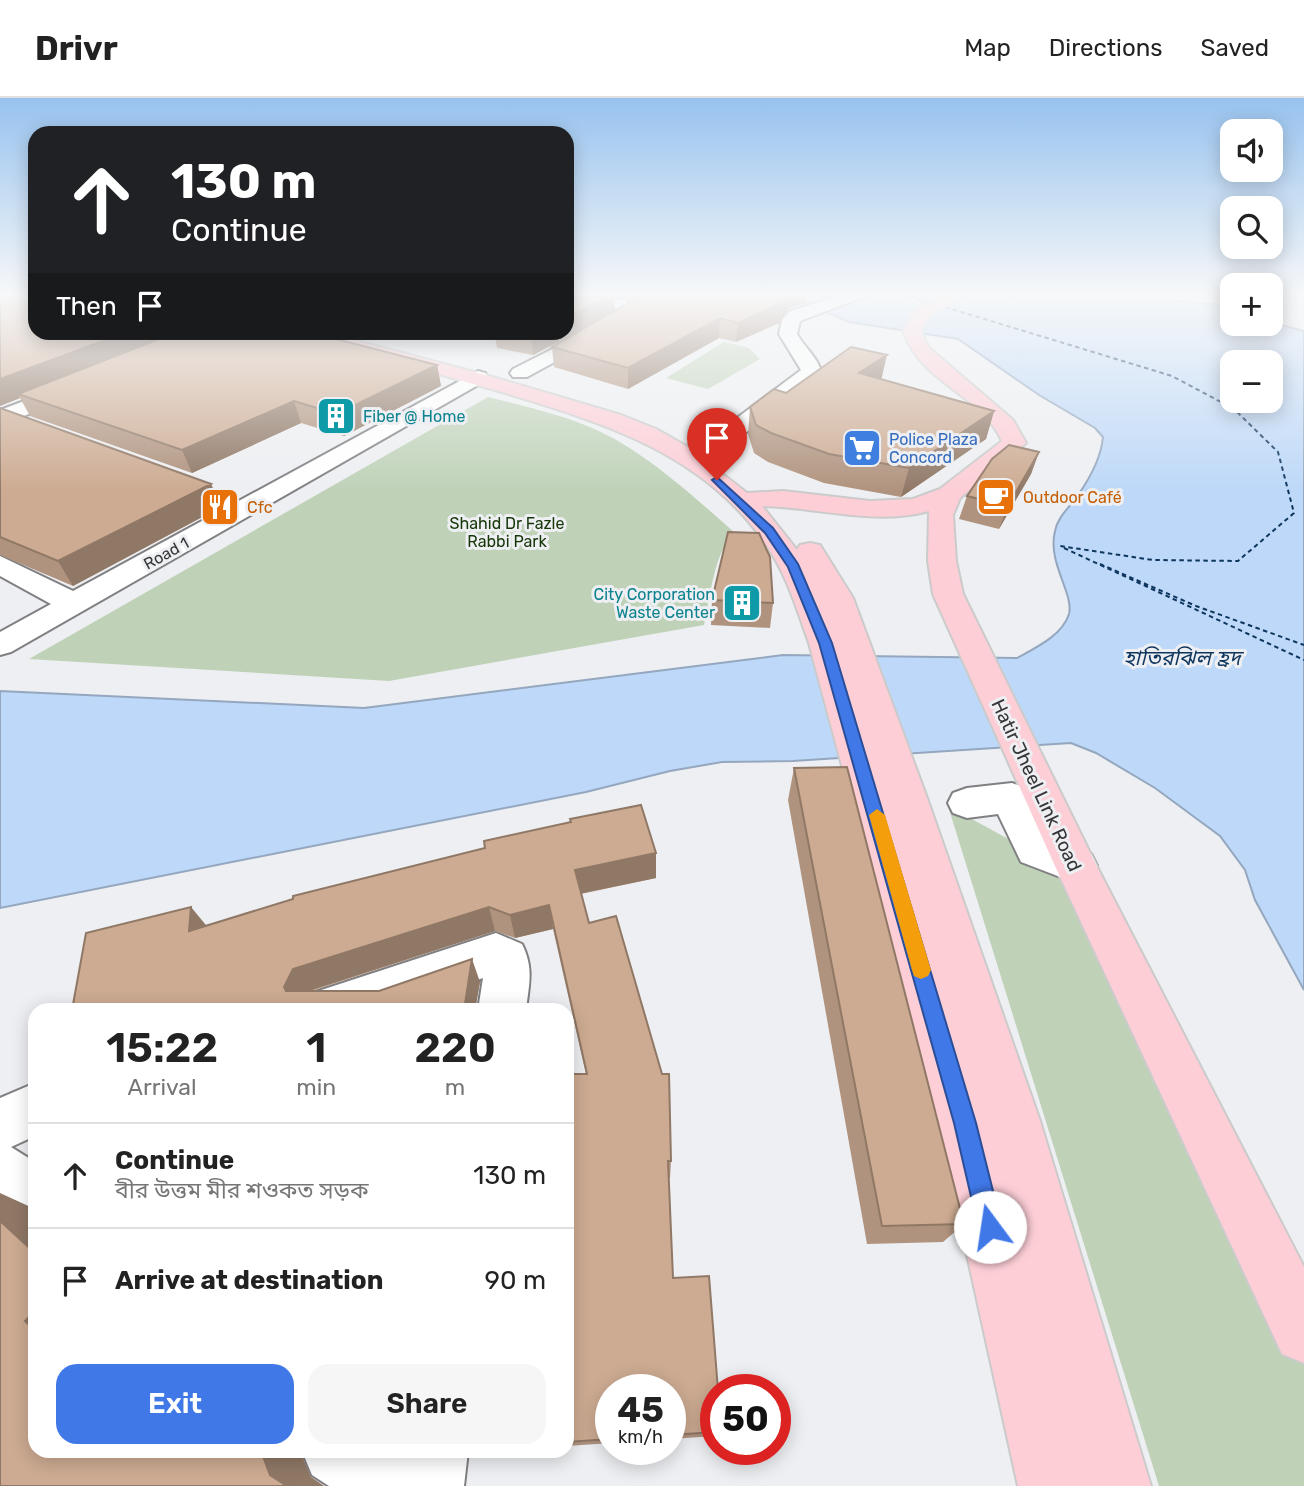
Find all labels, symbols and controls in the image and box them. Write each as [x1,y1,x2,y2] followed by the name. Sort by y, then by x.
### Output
[35,29,118,68] text: Drivr
[964,34,1011,62] text: Map
[1049,34,1162,62] text: Directions
[1200,34,1269,62] text: Saved
[1220,119,1283,413] map controls
[1220,119,1283,182] button: sound
[171,152,316,210] text: 130 m
[56,154,147,245] icon: ahead
[1220,196,1283,259] button: search
[171,211,307,249] text: Continue
[1220,273,1283,336] button: +
[131,287,169,325] icon: arrive
[56,291,117,322] text: Then
[1220,350,1283,413] button: −
[315,395,357,437] building icon: Fiber @ Home
[363,407,465,426] place label: Fiber @ Home
[687,408,747,480] pin
[698,419,736,457] icon: arrive
[841,427,883,469] supermarket icon: Police Plaza Concord
[889,430,978,467] place label: Police Plaza Concord
[975,476,1017,518] cafe icon: Outdoor Café
[199,486,241,528] restaurant icon: Cfc
[1023,488,1122,507] place label: Outdoor Café
[247,498,273,517] place label: Cfc
[450,514,565,551] park label: Shahid Dr Fazle Rabbi Park
[140,533,192,574] street label: Road 1
[721,582,763,624] building icon: City Corporation Waste Center
[594,585,715,622] place label: City Corporation Waste Center
[1123,645,1245,670] water label: হাতিরঝিল হ্রদ
[986,695,1087,875] street label: Hatir Jheel Link Road
[106,1023,218,1073] text: 15:22
[306,1023,326,1073] text: 1
[414,1023,496,1073] text: 220
[128,1073,197,1101] text: Arrival
[296,1073,336,1101] text: min
[445,1073,465,1101] text: m
[115,1145,234,1176] text: Continue
[56,1157,94,1195] icon: ahead
[473,1160,546,1191] text: 130 m
[115,1176,368,1204] text: বীর উত্তম মীর শওকত সড়ক
[953,1190,1027,1264] position arrow
[56,1262,94,1300] icon: arrive
[115,1265,383,1296] text: Arrive at destination
[485,1265,546,1296] text: 90 m
[56,1364,294,1444] button: Exit
[308,1364,546,1444] button: Share
[700,1374,791,1465] speed limit sign: 50
[617,1389,664,1431] text: 45
[618,1426,663,1448] text: km/h

